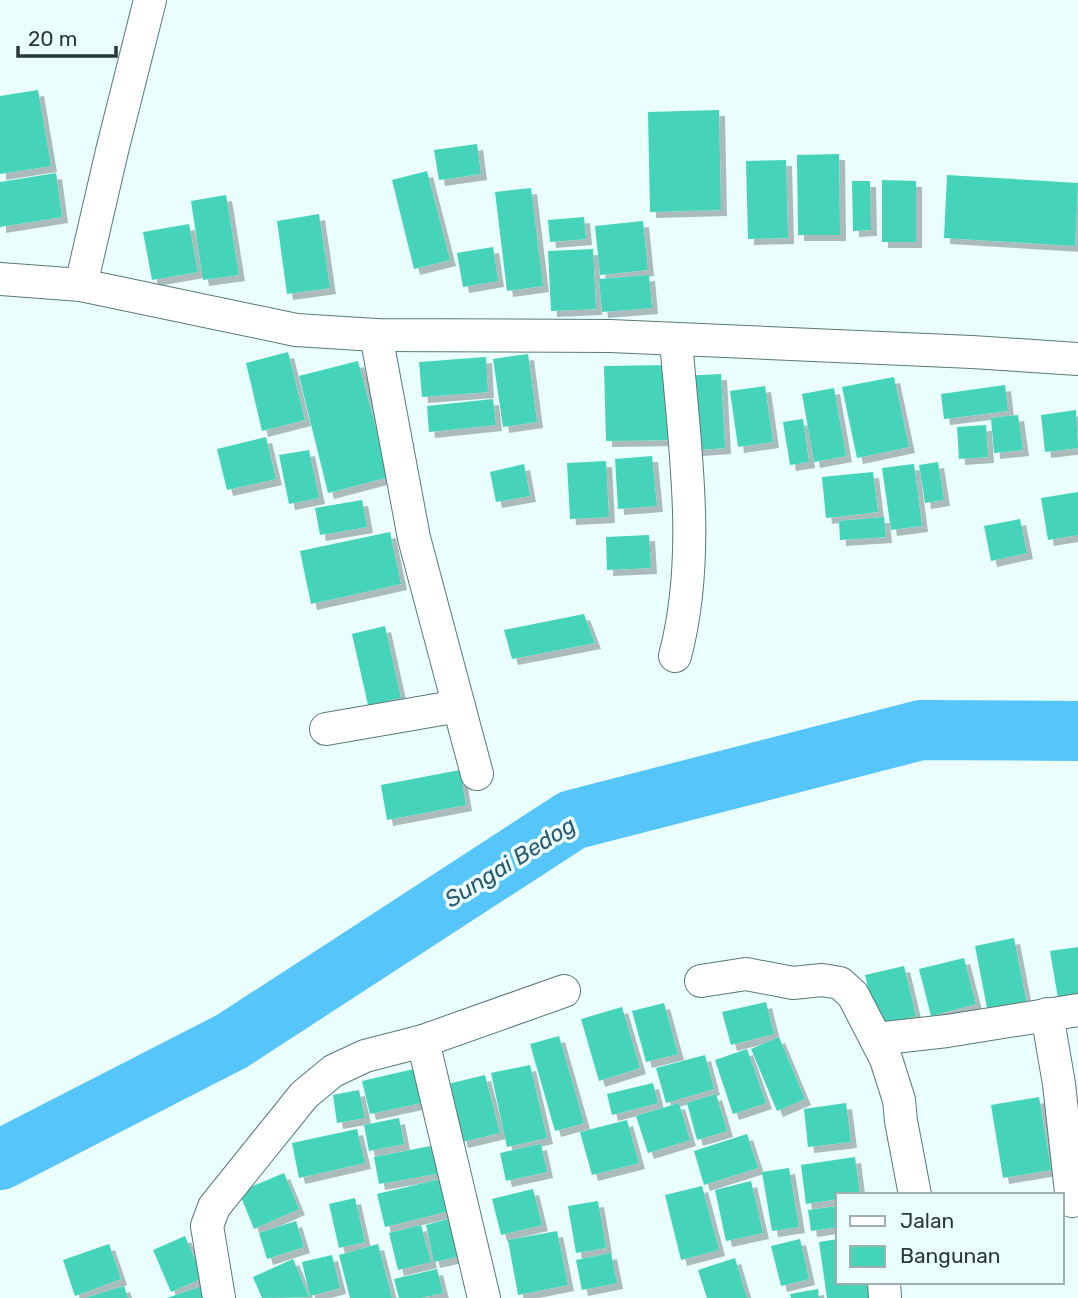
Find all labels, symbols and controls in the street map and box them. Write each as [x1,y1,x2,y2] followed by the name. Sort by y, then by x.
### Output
[18,14,116,58] scale bar
[28,26,77,51] text: 20 m
[439,811,581,913] water label: Sungai Bedog
[836,1193,1064,1284] legend
[900,1208,954,1233] text: Jalan
[900,1243,1001,1268] text: Bangunan

